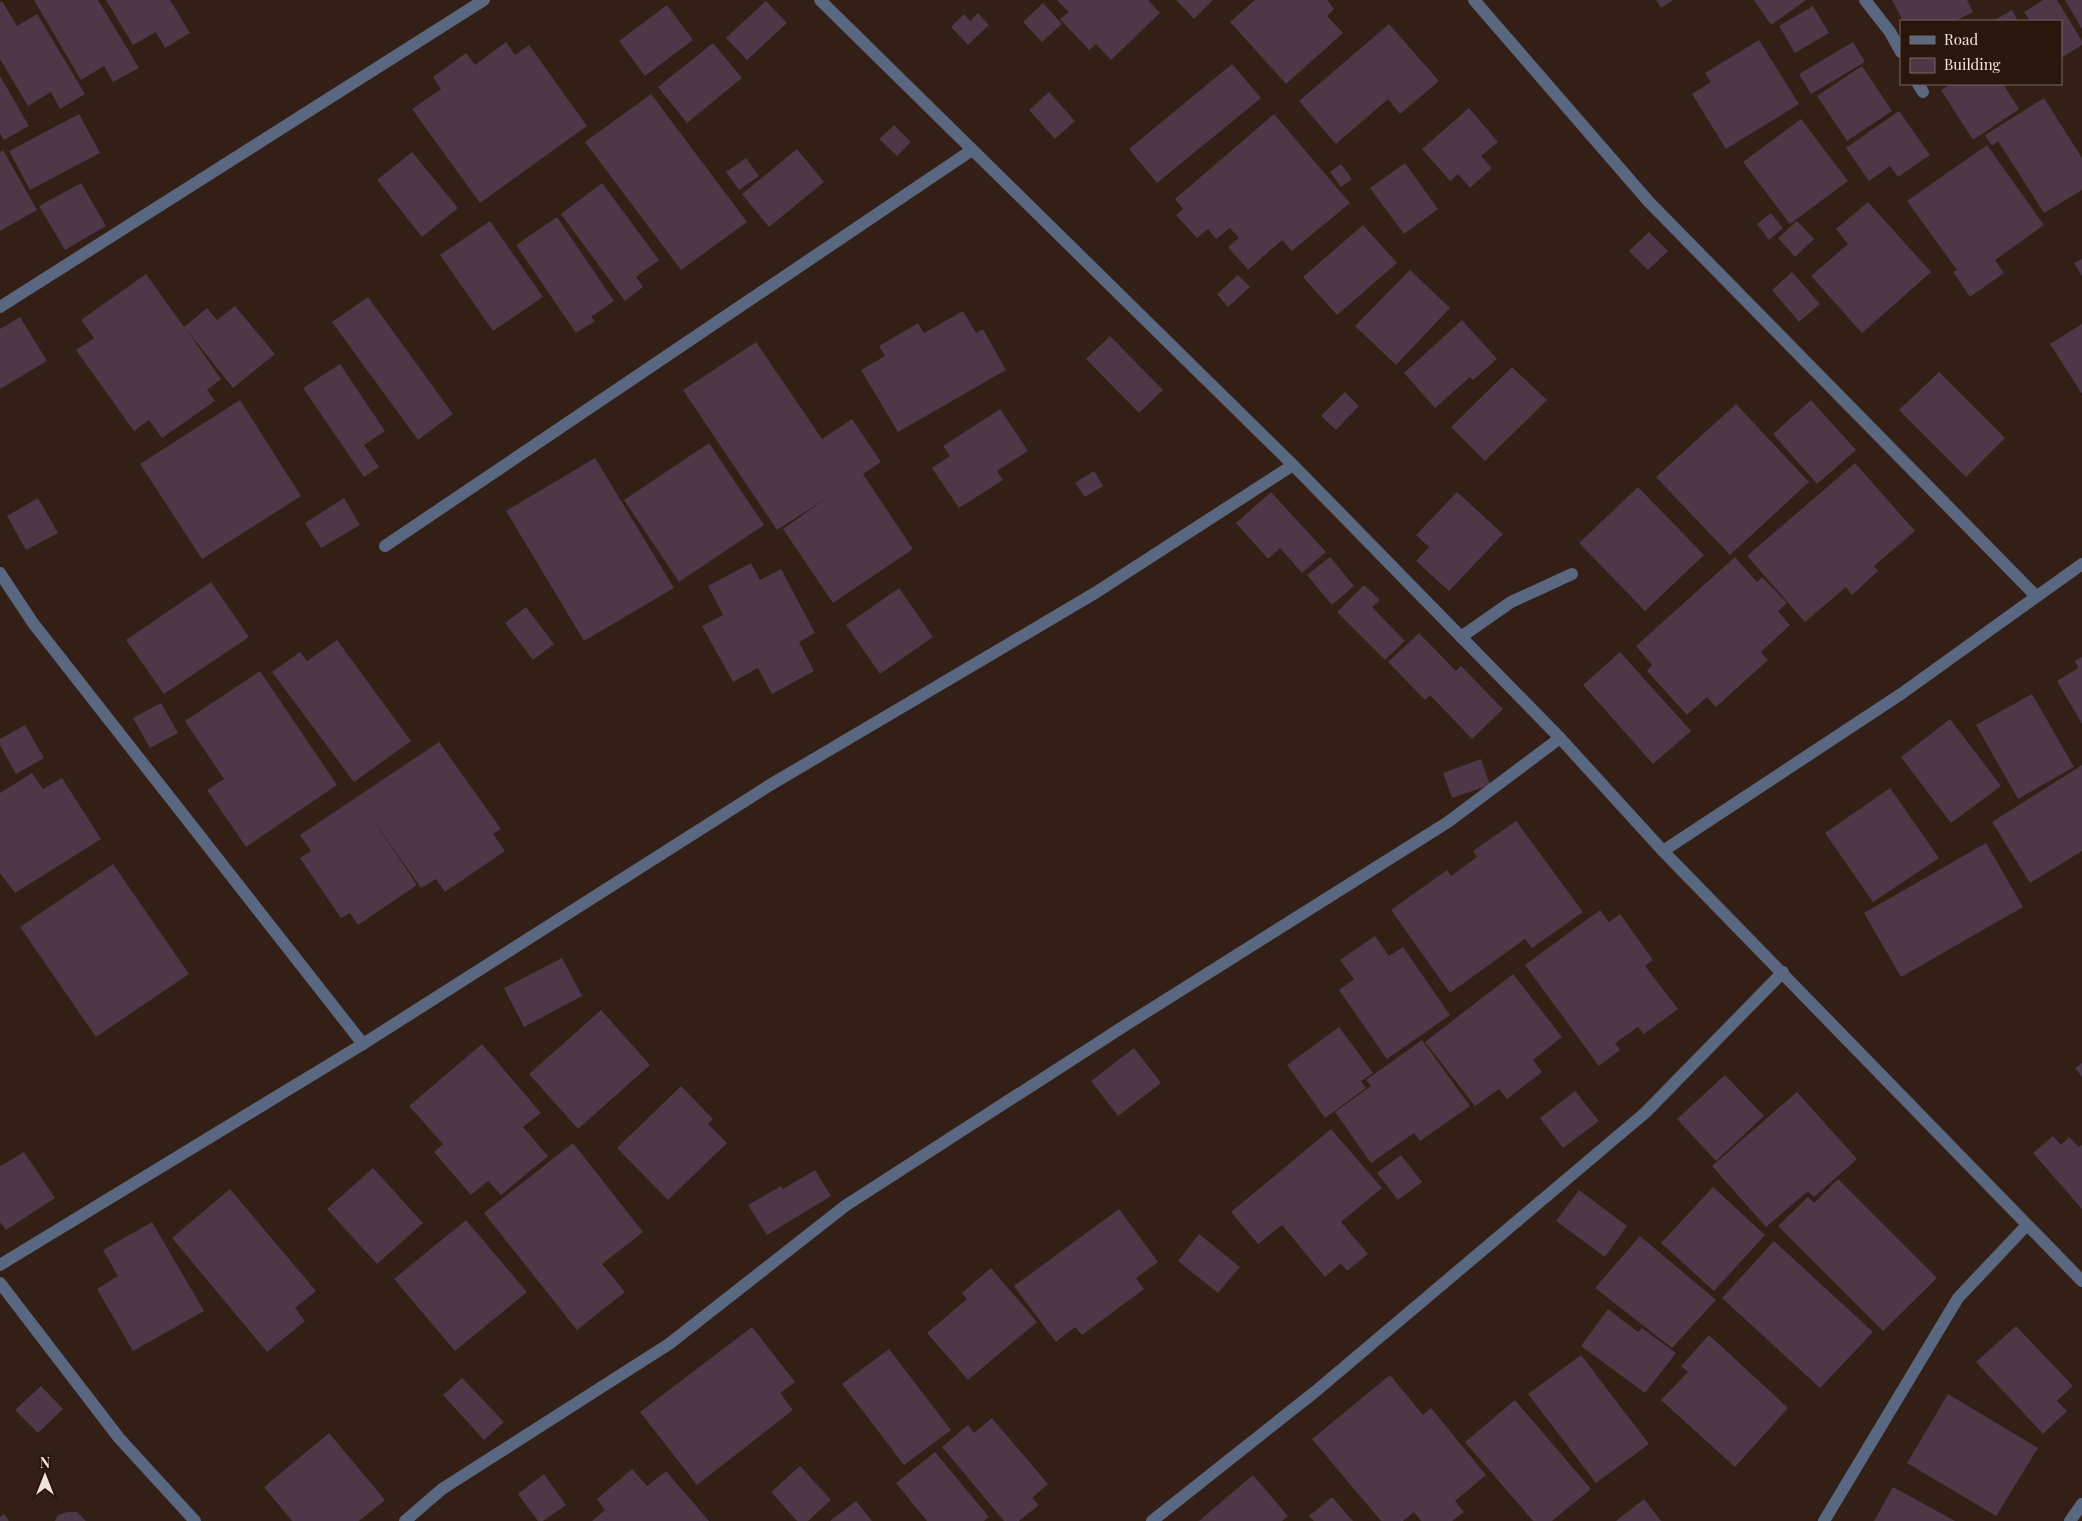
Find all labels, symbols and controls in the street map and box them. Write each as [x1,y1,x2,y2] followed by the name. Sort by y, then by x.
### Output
[1900,20,2062,85] legend
[1944,29,1978,49] text: Road
[1944,54,2001,74] text: Building
[20,1451,70,1501] north arrow
[40,1453,50,1472] text: N

